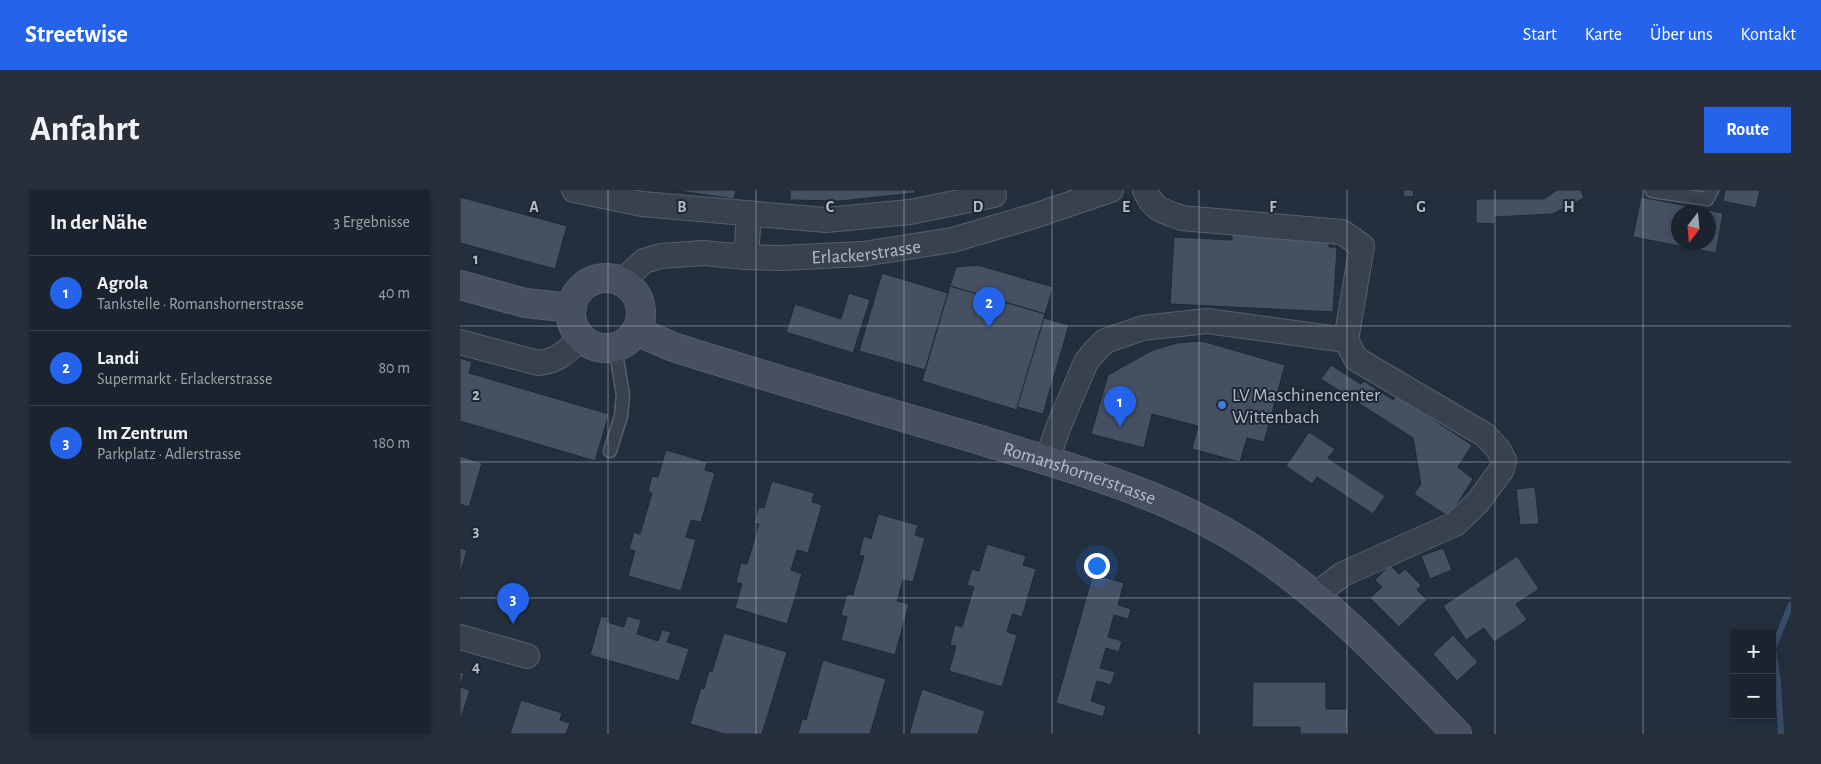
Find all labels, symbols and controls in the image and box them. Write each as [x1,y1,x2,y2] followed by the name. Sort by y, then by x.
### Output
[25,23,128,47] text: Streetwise
[1523,26,1557,44] text: Start
[1585,26,1622,44] text: Karte
[1650,26,1713,44] text: Über uns
[1741,26,1796,44] text: Kontakt
[1704,107,1791,153] button: Route
[30,112,140,147] text: Anfahrt
[529,199,539,215] text: A
[677,199,687,215] text: B
[826,199,835,215] text: C
[973,199,984,215] text: D
[1122,199,1130,215] text: E
[1269,199,1277,215] text: F
[1416,199,1426,215] text: G
[1563,199,1575,215] text: H
[1671,205,1716,250] north arrow
[50,212,147,233] text: In der Nähe
[333,214,410,230] text: 3 Ergebnisse
[811,237,922,267] street label: Erlackerstrasse
[473,251,479,267] text: 1
[97,274,148,293] text: Agrola
[63,285,69,301] text: 1
[378,285,410,301] text: 40 m
[973,287,1005,328] pin: 2
[97,296,304,312] text: Tankstelle · Romanshornerstrasse
[97,349,139,368] text: Landi
[62,360,70,376] text: 2
[379,360,410,376] text: 80 m
[97,371,272,387] text: Supermarkt · Erlackerstrasse
[1104,386,1136,427] pin: 1
[1232,386,1380,427] place label: LV Maschinencenter Wittenbach
[472,387,480,403] text: 2
[1216,399,1228,411] marker: LV Maschinencenter Wittenbach
[97,424,188,443] text: Im Zentrum
[63,435,69,451] text: 3
[373,435,410,451] text: 180 m
[1000,439,1158,509] street label: Romanshornerstrasse
[97,446,241,462] text: Parkplatz · Adlerstrasse
[473,523,480,539] text: 3
[1084,553,1110,579] your location
[497,583,529,624] pin: 3
[1731,629,1776,719] map controls
[1731,629,1776,674] button: +
[472,659,480,675] text: 4
[1731,674,1776,719] button: −

